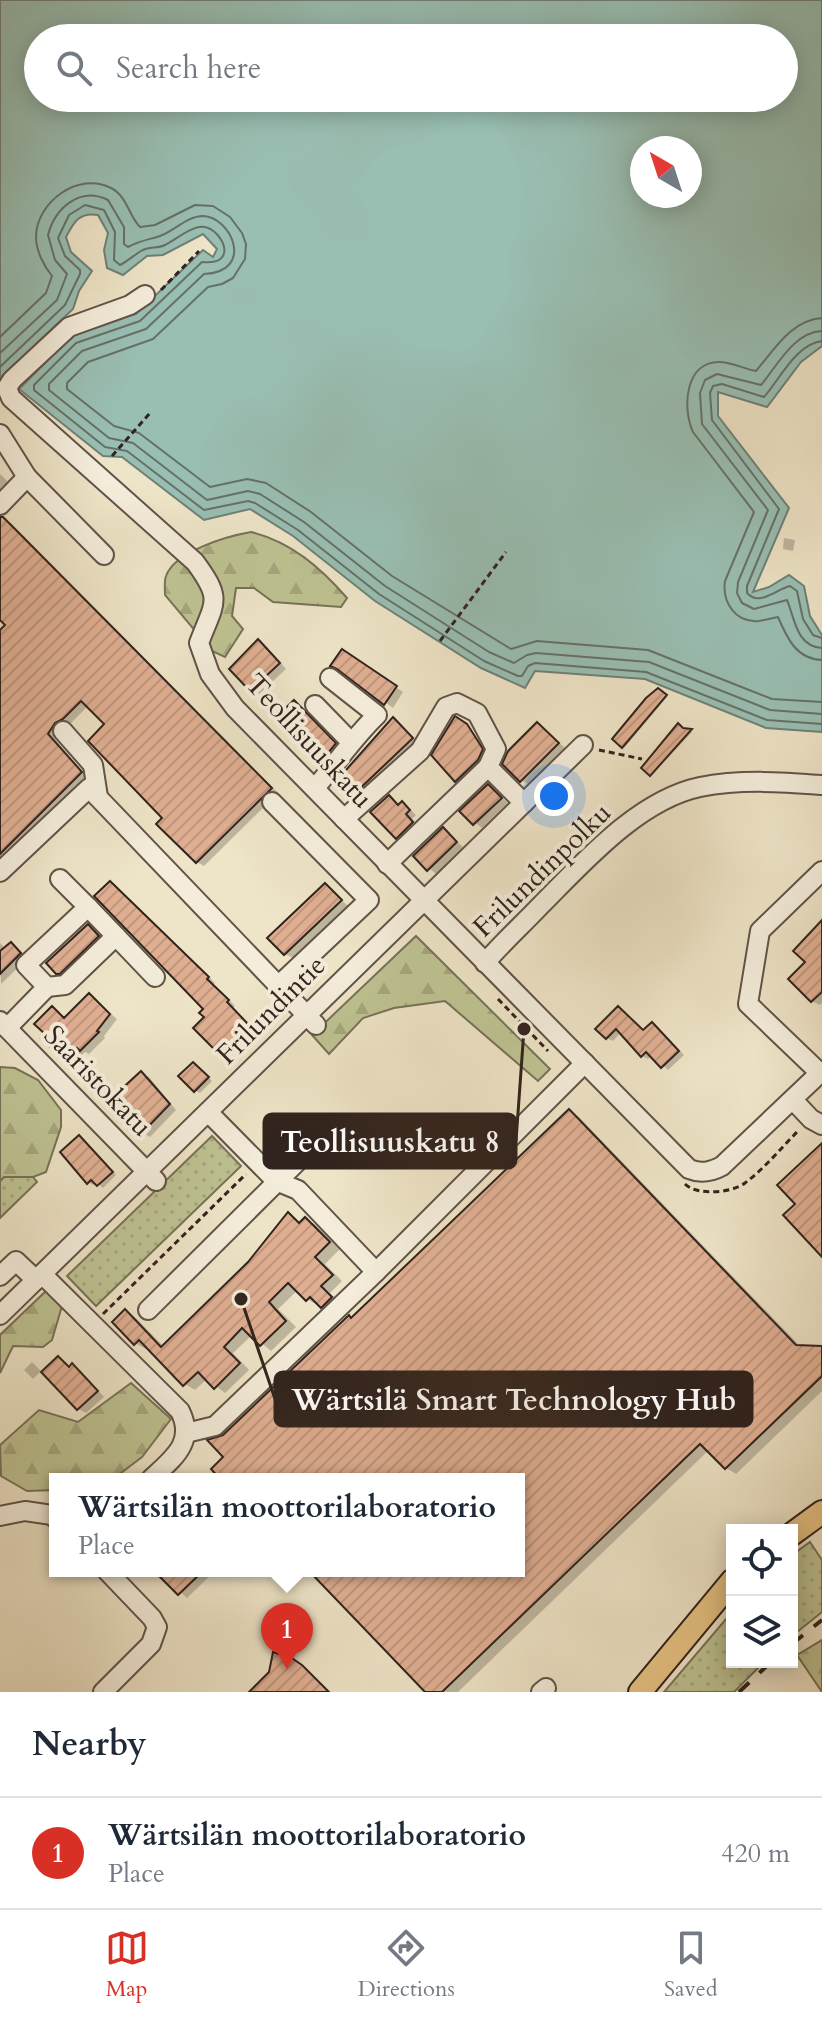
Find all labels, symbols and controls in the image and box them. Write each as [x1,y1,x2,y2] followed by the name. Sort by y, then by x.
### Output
[24,24,798,112] search box
[52,46,96,90] icon: search
[116,48,261,89] text: Search here
[630,136,702,208] north arrow
[237,665,381,817] street label: Teollisuuskatu
[534,776,574,816] your location
[465,794,619,946] street label: Frilundinpolku
[208,947,334,1073] street label: Frilundintie
[35,1017,161,1145] street label: Saaristokatu
[264,1114,516,1168] callout: Teollisuuskatu 8
[280,1122,500,1163] text: Teollisuuskatu 8
[275,1372,752,1426] callout: Wärtsilä Smart Technology Hub
[290,1380,737,1421] text: Wärtsilä Smart Technology Hub
[49,1473,525,1577] popup
[78,1487,496,1528] text: Wärtsilän moottorilaboratorio
[726,1524,798,1668] map controls
[726,1524,798,1596] button: locate
[78,1528,135,1563] text: Place
[726,1596,798,1668] button: layers
[261,1603,313,1669] pin: 1
[32,1721,147,1767] text: Nearby
[108,1815,526,1856] text: Wärtsilän moottorilaboratorio
[51,1836,65,1871] text: 1
[721,1836,790,1871] text: 420 m
[108,1856,165,1891] text: Place
[105,1926,149,2004] tab: Map
[358,1926,455,2004] tab: Directions
[664,1926,717,2004] tab: Saved

